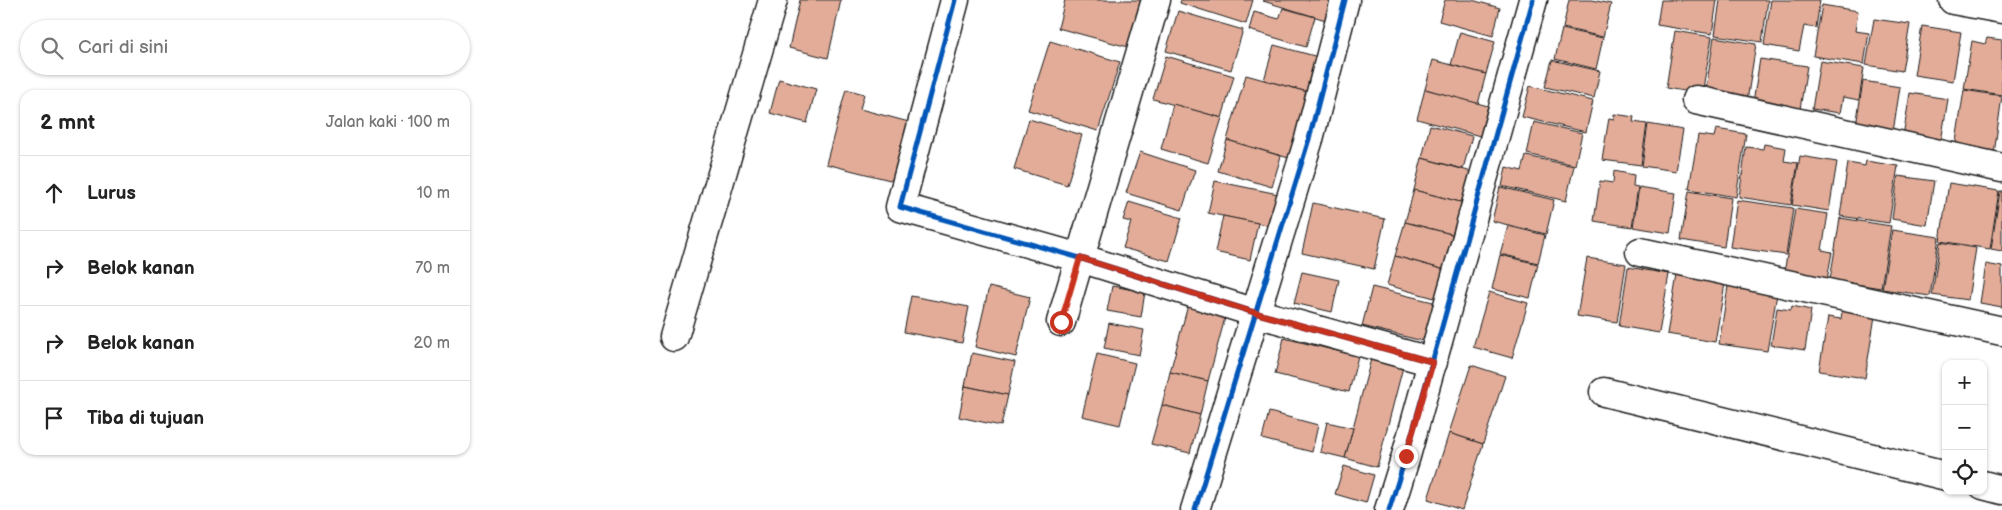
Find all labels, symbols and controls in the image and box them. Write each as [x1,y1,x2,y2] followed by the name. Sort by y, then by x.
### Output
[20,20,470,75] search box
[38,34,66,62] icon: search
[78,36,168,59] text: Cari di sini
[40,110,95,135] text: 2 mnt
[326,113,450,132] text: Jalan kaki · 100 m
[40,179,68,207] icon: ahead
[87,182,136,205] text: Lurus
[417,184,450,203] text: 10 m
[40,254,68,282] icon: right
[87,257,195,280] text: Belok kanan
[415,259,450,278] text: 70 m
[1050,311,1073,334] route start
[40,329,68,357] icon: right
[87,332,195,355] text: Belok kanan
[414,334,450,353] text: 20 m
[1942,360,1987,495] map controls
[1942,360,1987,405] button: +
[40,404,68,432] icon: arrive
[1942,405,1987,450] button: −
[87,407,204,430] text: Tiba di tujuan
[1395,445,1418,468] route end
[1942,450,1987,495] button: locate

